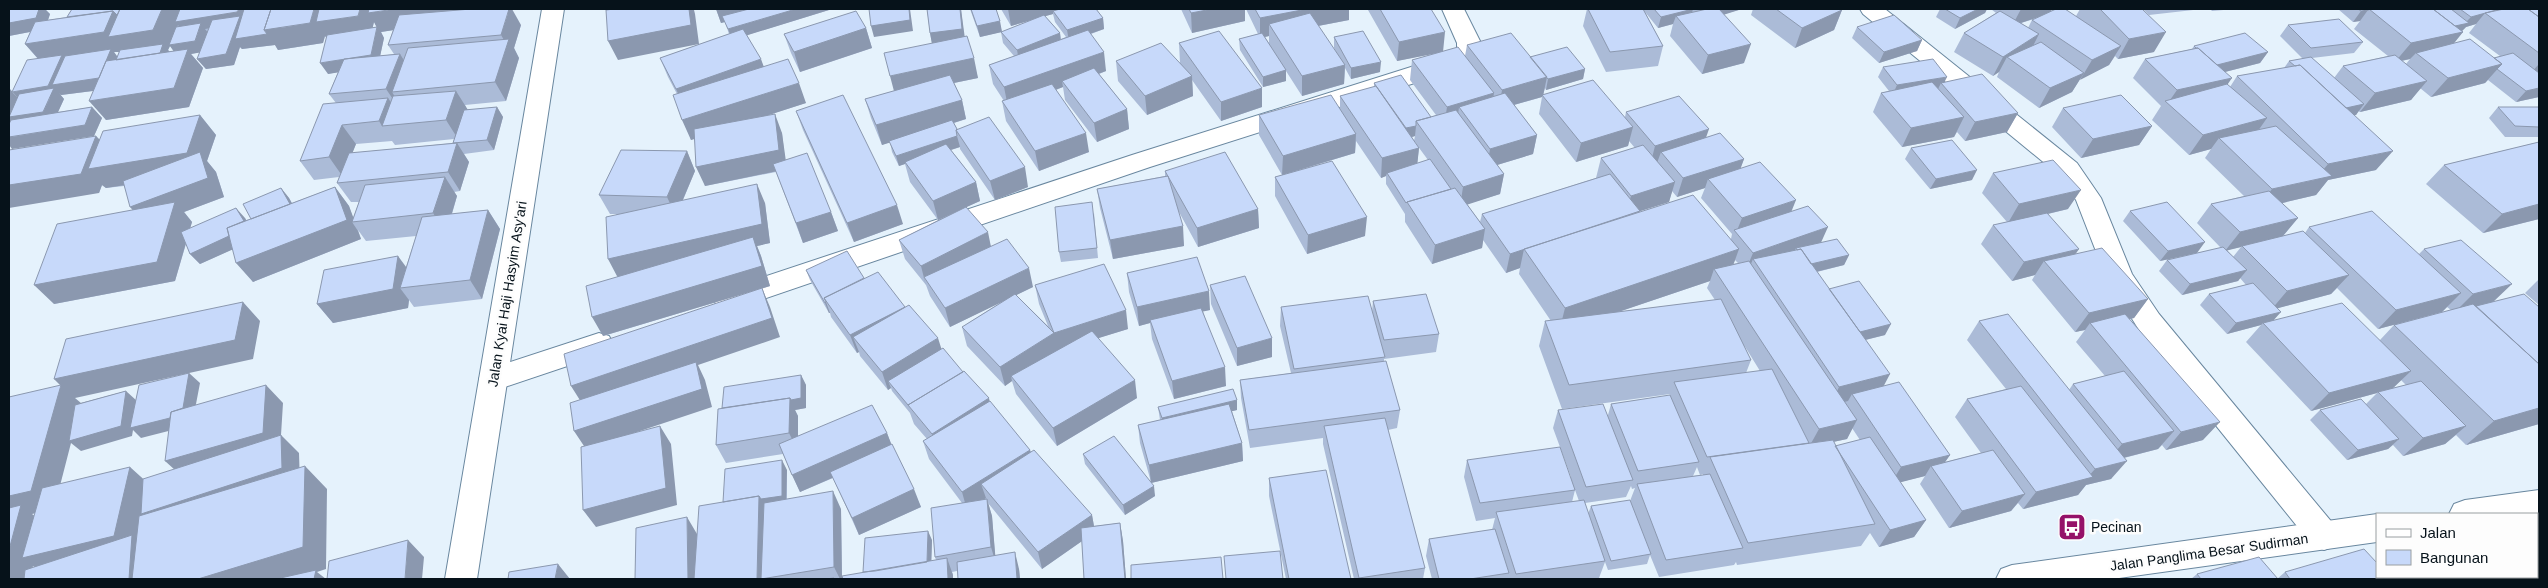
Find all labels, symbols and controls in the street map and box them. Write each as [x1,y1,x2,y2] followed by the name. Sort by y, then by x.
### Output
[484,200,530,388] street label: Jalan Kyai Haji Hasyim Asy'ari
[2057,512,2087,542] bus stop icon: Pecinan
[2376,513,2538,578] legend
[2091,519,2142,535] place label: Pecinan
[2420,524,2456,541] text: Jalan
[2109,530,2309,574] street label: Jalan Panglima Besar Sudirman
[2420,549,2488,566] text: Bangunan

